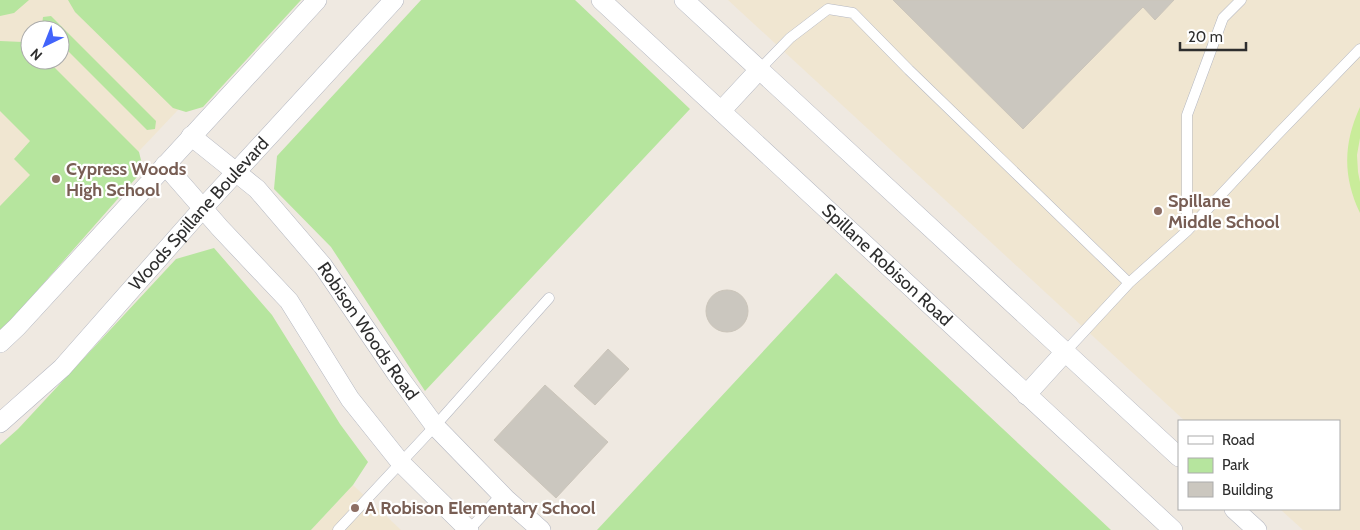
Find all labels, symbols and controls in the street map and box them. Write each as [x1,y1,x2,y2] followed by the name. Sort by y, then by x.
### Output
[20,20,70,70] north arrow
[1180,20,1246,52] scale bar
[1188,28,1223,46] text: 20 m
[26,45,46,64] text: N
[124,133,273,295] street label: Woods Spillane Boulevard
[66,158,187,201] place label: Cypress Woods High School
[50,173,62,185] marker: Cypress Woods High School
[1168,190,1280,233] place label: Spillane Middle School
[817,199,957,331] street label: Spillane Robison Road
[1152,205,1164,217] marker: Spillane Middle School
[313,258,423,404] street label: Robison Woods Road
[1178,420,1340,510] legend
[1222,431,1255,449] text: Road
[1222,456,1249,474] text: Park
[1222,481,1273,499] text: Building
[365,497,596,519] place label: A Robison Elementary School
[349,502,361,514] marker: A Robison Elementary School

